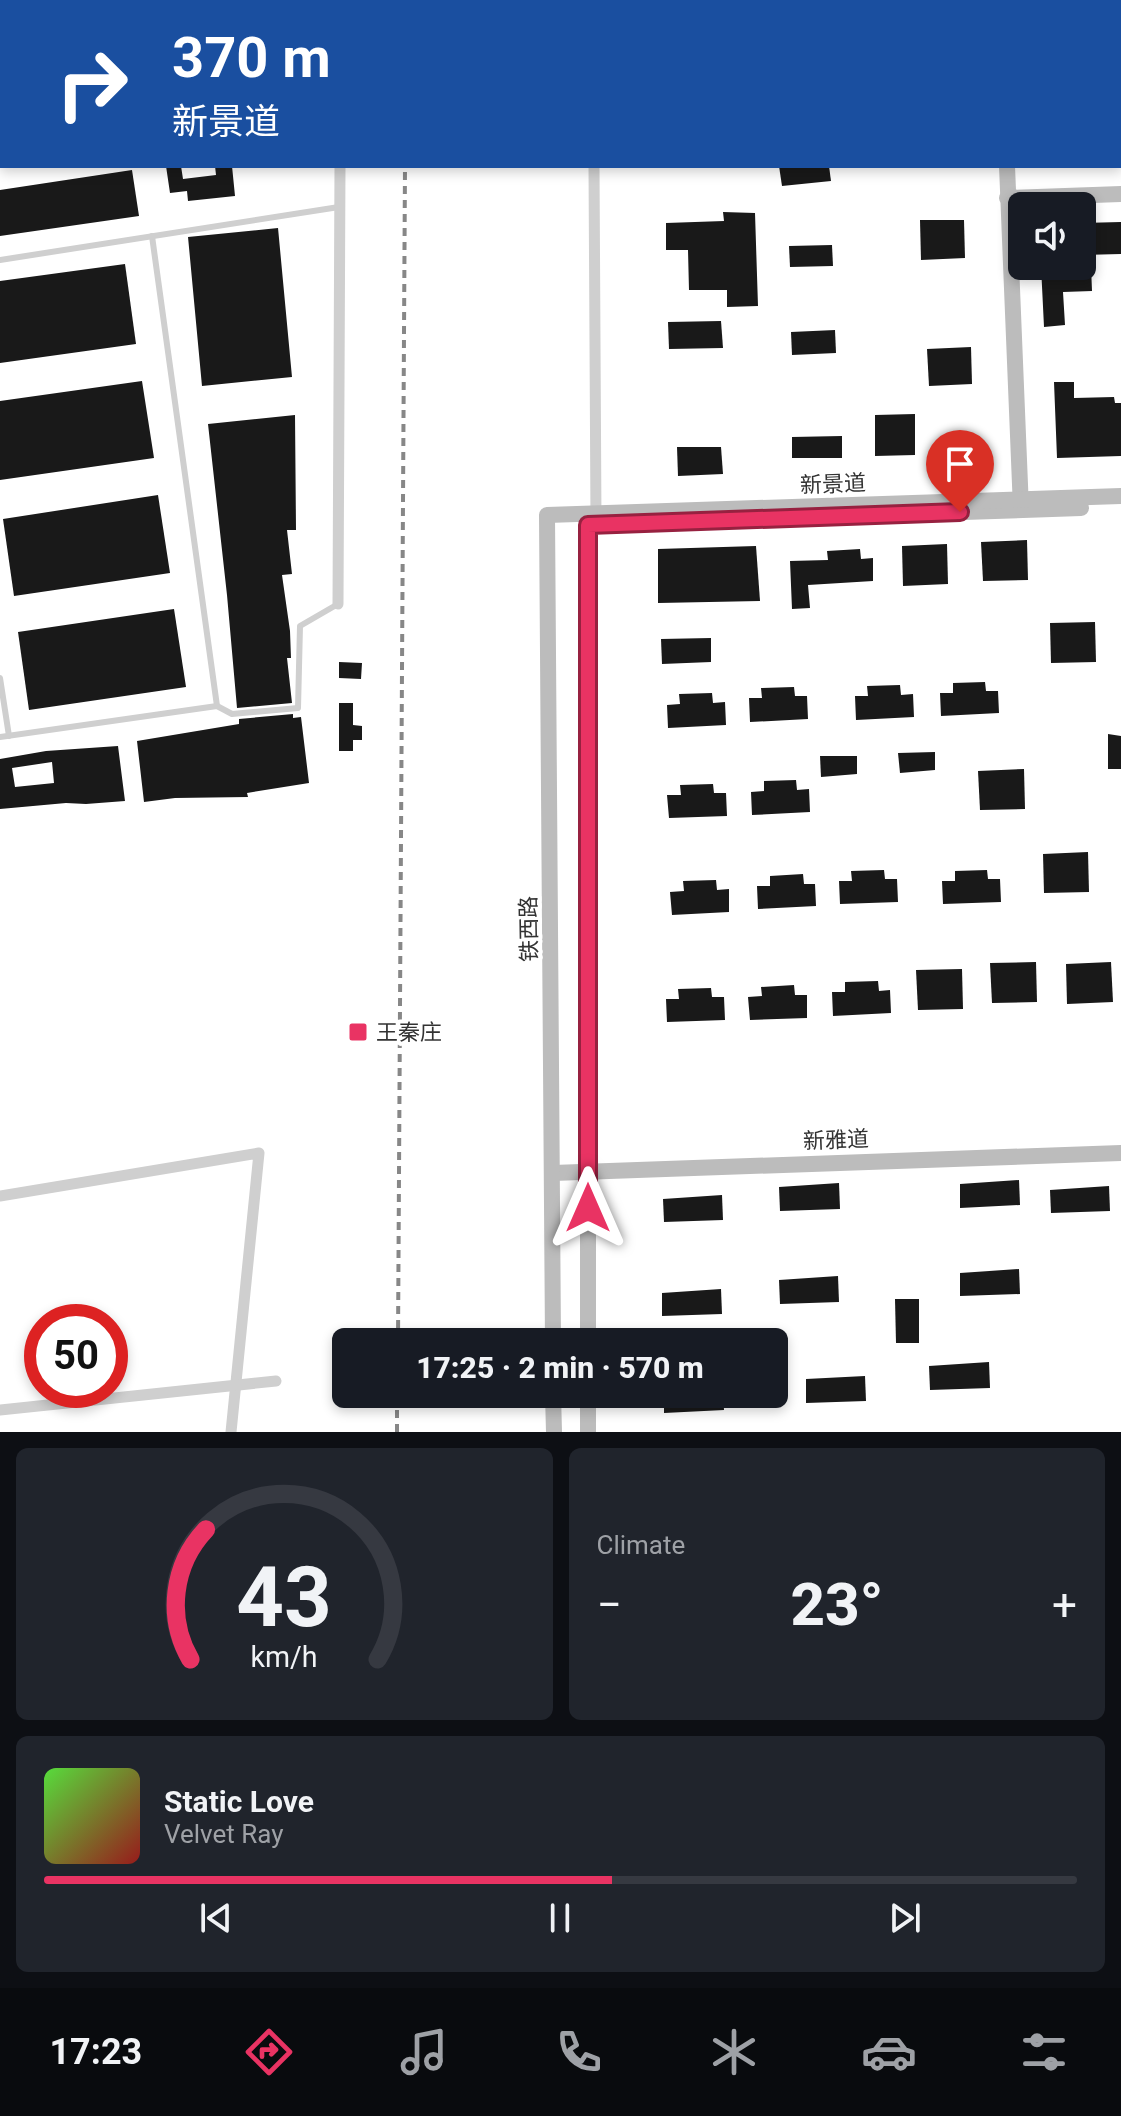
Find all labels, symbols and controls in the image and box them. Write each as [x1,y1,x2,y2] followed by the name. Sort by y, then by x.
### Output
[172,25,331,91] text: 370 m
[40,32,144,136] icon: right
[172,101,280,143] text: 新景道
[1008,192,1096,280] map controls
[1008,192,1096,280] button: sound
[926,430,994,512] pin
[938,442,982,486] icon: arrive
[800,470,866,498] street label: 新景道
[516,896,542,962] street label: 铁西路
[376,1020,442,1045] place label: 王秦庄
[347,1021,369,1043] marker: 王秦庄
[803,1126,869,1154] street label: 新雅道
[546,1166,630,1250] position arrow
[24,1304,128,1408] speed limit sign: 50
[416,1350,704,1385] text: 17:25 · 2 min · 570 m
[597,1530,685,1560] text: Climate
[237,1549,332,1646] text: 43
[790,1569,883,1640] text: 23°
[597,1579,622,1631] text: −
[1052,1579,1077,1631] text: +
[251,1640,318,1674] text: km/h
[164,1784,314,1819] text: Static Love
[164,1819,284,1849] text: Velvet Ray
[194,1896,238,1940] icon: previous
[538,1896,582,1940] icon: pause
[883,1896,927,1940] icon: next
[241,2024,297,2080] icon: directions
[396,2024,452,2080] icon: music
[551,2024,607,2080] icon: phone
[706,2024,762,2080] icon: climate
[861,2024,917,2080] icon: car
[1016,2024,1072,2080] icon: filters
[49,2031,142,2073] text: 17:23

